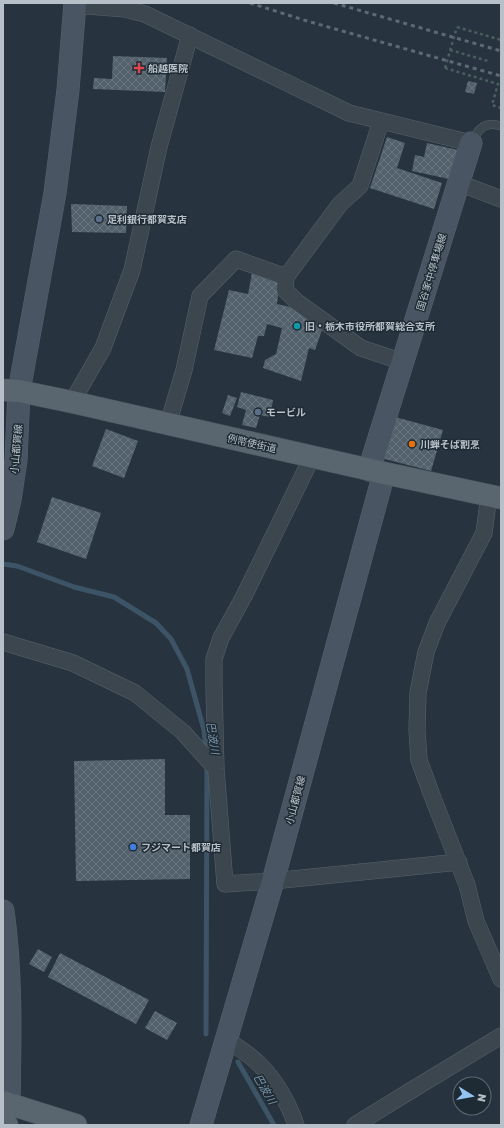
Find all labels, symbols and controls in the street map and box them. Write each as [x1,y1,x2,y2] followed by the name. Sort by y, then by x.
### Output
[133,62,145,74] marker: 船越医院
[148,63,188,75] place label: 船越医院
[94,214,104,224] marker: 足利銀行都賀支店
[107,214,187,226] place label: 足利銀行都賀支店
[415,232,449,312] street label: 国谷家中停車場線
[292,321,302,331] marker: 旧・栃木市役所都賀総合支所
[305,321,435,333] place label: 旧・栃木市役所都賀総合支所
[253,407,263,417] marker: モービル
[266,407,306,419] place label: モービル
[9,424,25,475] street label: 小山都賀線
[225,432,277,455] street label: 例幣使街道
[407,439,417,449] marker: 川蝉そば割烹
[420,439,480,451] place label: 川蝉そば割烹
[204,721,222,756] water label: 巴波川
[284,775,308,826] street label: 小山都賀線
[128,842,138,852] marker: フジマート都賀店
[141,842,221,854] place label: フジマート都賀店
[251,1072,279,1108] water label: 巴波川
[452,1076,492,1116] north arrow
[474,1093,488,1103] text: N

